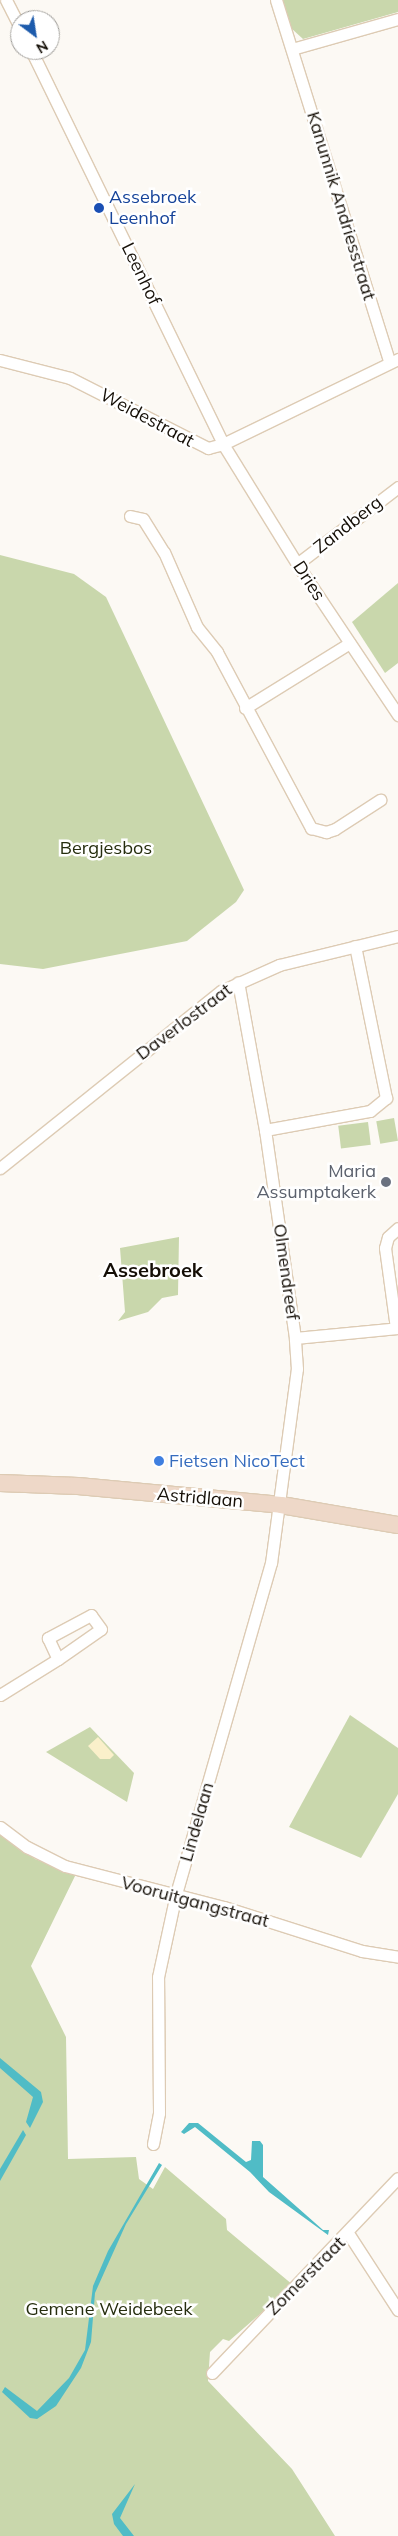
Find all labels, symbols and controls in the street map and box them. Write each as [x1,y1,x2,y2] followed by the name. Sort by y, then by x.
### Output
[10,10,60,60] north arrow
[33,37,51,57] text: N
[302,109,380,303] street label: Kanunnik Andriesstraat
[109,187,196,230] place label: Assebroek Leenhof
[93,202,105,214] marker: Assebroek Leenhof
[117,239,165,309] street label: Leenhof
[96,384,198,452] street label: Weidestraat
[310,492,386,558] street label: Zandberg
[288,557,330,605] street label: Dries
[60,837,152,859] park label: Bergjesbos
[132,979,236,1065] street label: Daverlostraat
[256,1161,376,1204] place label: Maria Assumptakerk
[380,1176,392,1188] marker: Maria Assumptakerk
[269,1222,303,1322] street label: Olmendreef
[103,1257,203,1281] district label: Assebroek
[169,1450,305,1472] place label: Fietsen NicoTect
[153,1455,165,1467] marker: Fietsen NicoTect
[156,1483,244,1513] street label: Astridlaan
[175,1780,219,1864] street label: Lindelaan
[119,1872,271,1932] street label: Vooruitgangstraat
[262,2232,350,2320] street label: Zomerstraat
[26,2298,192,2320] park label: Gemene Weidebeek

